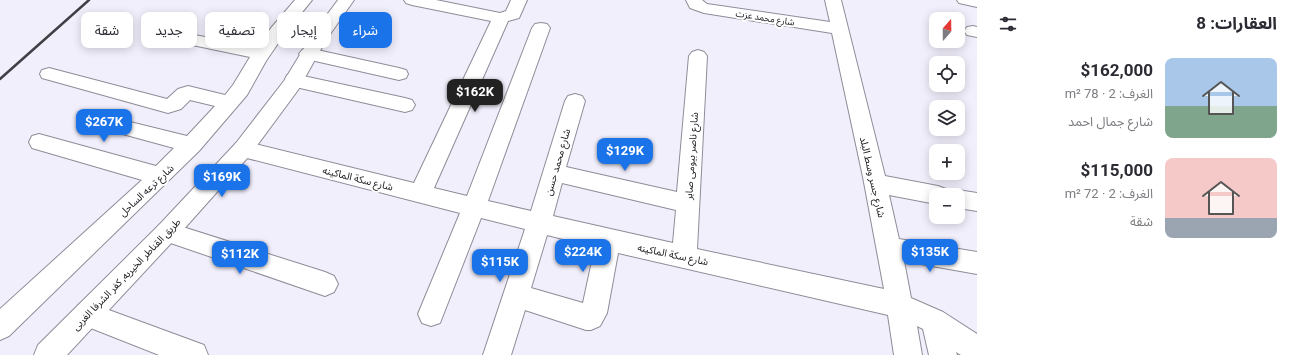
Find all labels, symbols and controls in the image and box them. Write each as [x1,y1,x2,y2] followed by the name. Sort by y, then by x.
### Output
[735,8,795,30] street label: شارع محمد عزت
[81,12,133,48] chip: شقة
[141,12,197,48] chip: جديد
[205,12,269,48] chip: تصفية
[277,12,331,48] chip: إيجار
[339,12,392,48] chip: شراء
[929,12,965,48] north arrow
[929,12,965,224] map controls
[997,13,1019,35] icon: filters
[1196,13,1277,33] text: العقارات: 8
[929,56,965,92] button: locate
[1081,60,1153,80] text: $162,000
[1197,74,1245,122] icon: home
[447,79,503,113] pin: $162K
[456,84,494,99] text: $162K
[1065,86,1153,101] text: الغرف: 2 · 78 m²
[929,100,965,136] button: layers
[76,109,132,143] pin: $267K
[683,112,702,201] street label: شارع ناصر بيومى صابر
[85,114,123,129] text: $267K
[1068,114,1153,129] text: شارع جمال احمد
[543,127,574,197] street label: شارع محمد حسن
[856,136,887,219] street label: شارع جسر وسط البلد
[597,138,653,172] pin: $129K
[606,143,644,158] text: $129K
[929,144,965,180] button: +
[1081,160,1153,180] text: $115,000
[117,162,177,220] street label: شارع ترعه الساحل
[194,164,250,198] pin: $169K
[321,164,394,195] street label: شارع سكة الماكينه
[203,169,241,184] text: $169K
[1197,174,1245,222] icon: home
[1065,186,1153,201] text: الغرف: 2 · 72 m²
[929,188,965,224] button: −
[1130,214,1153,229] text: شقة
[70,216,184,333] street label: طريق القناطر الخيريه, كفر الشرفا الغربى
[555,239,611,273] pin: $224K
[902,239,958,273] pin: $135K
[212,241,268,275] pin: $112K
[636,242,709,269] street label: شارع سكة الماكينه
[564,244,602,259] text: $224K
[911,244,949,259] text: $135K
[221,246,259,261] text: $112K
[472,249,528,283] pin: $115K
[481,254,519,269] text: $115K

